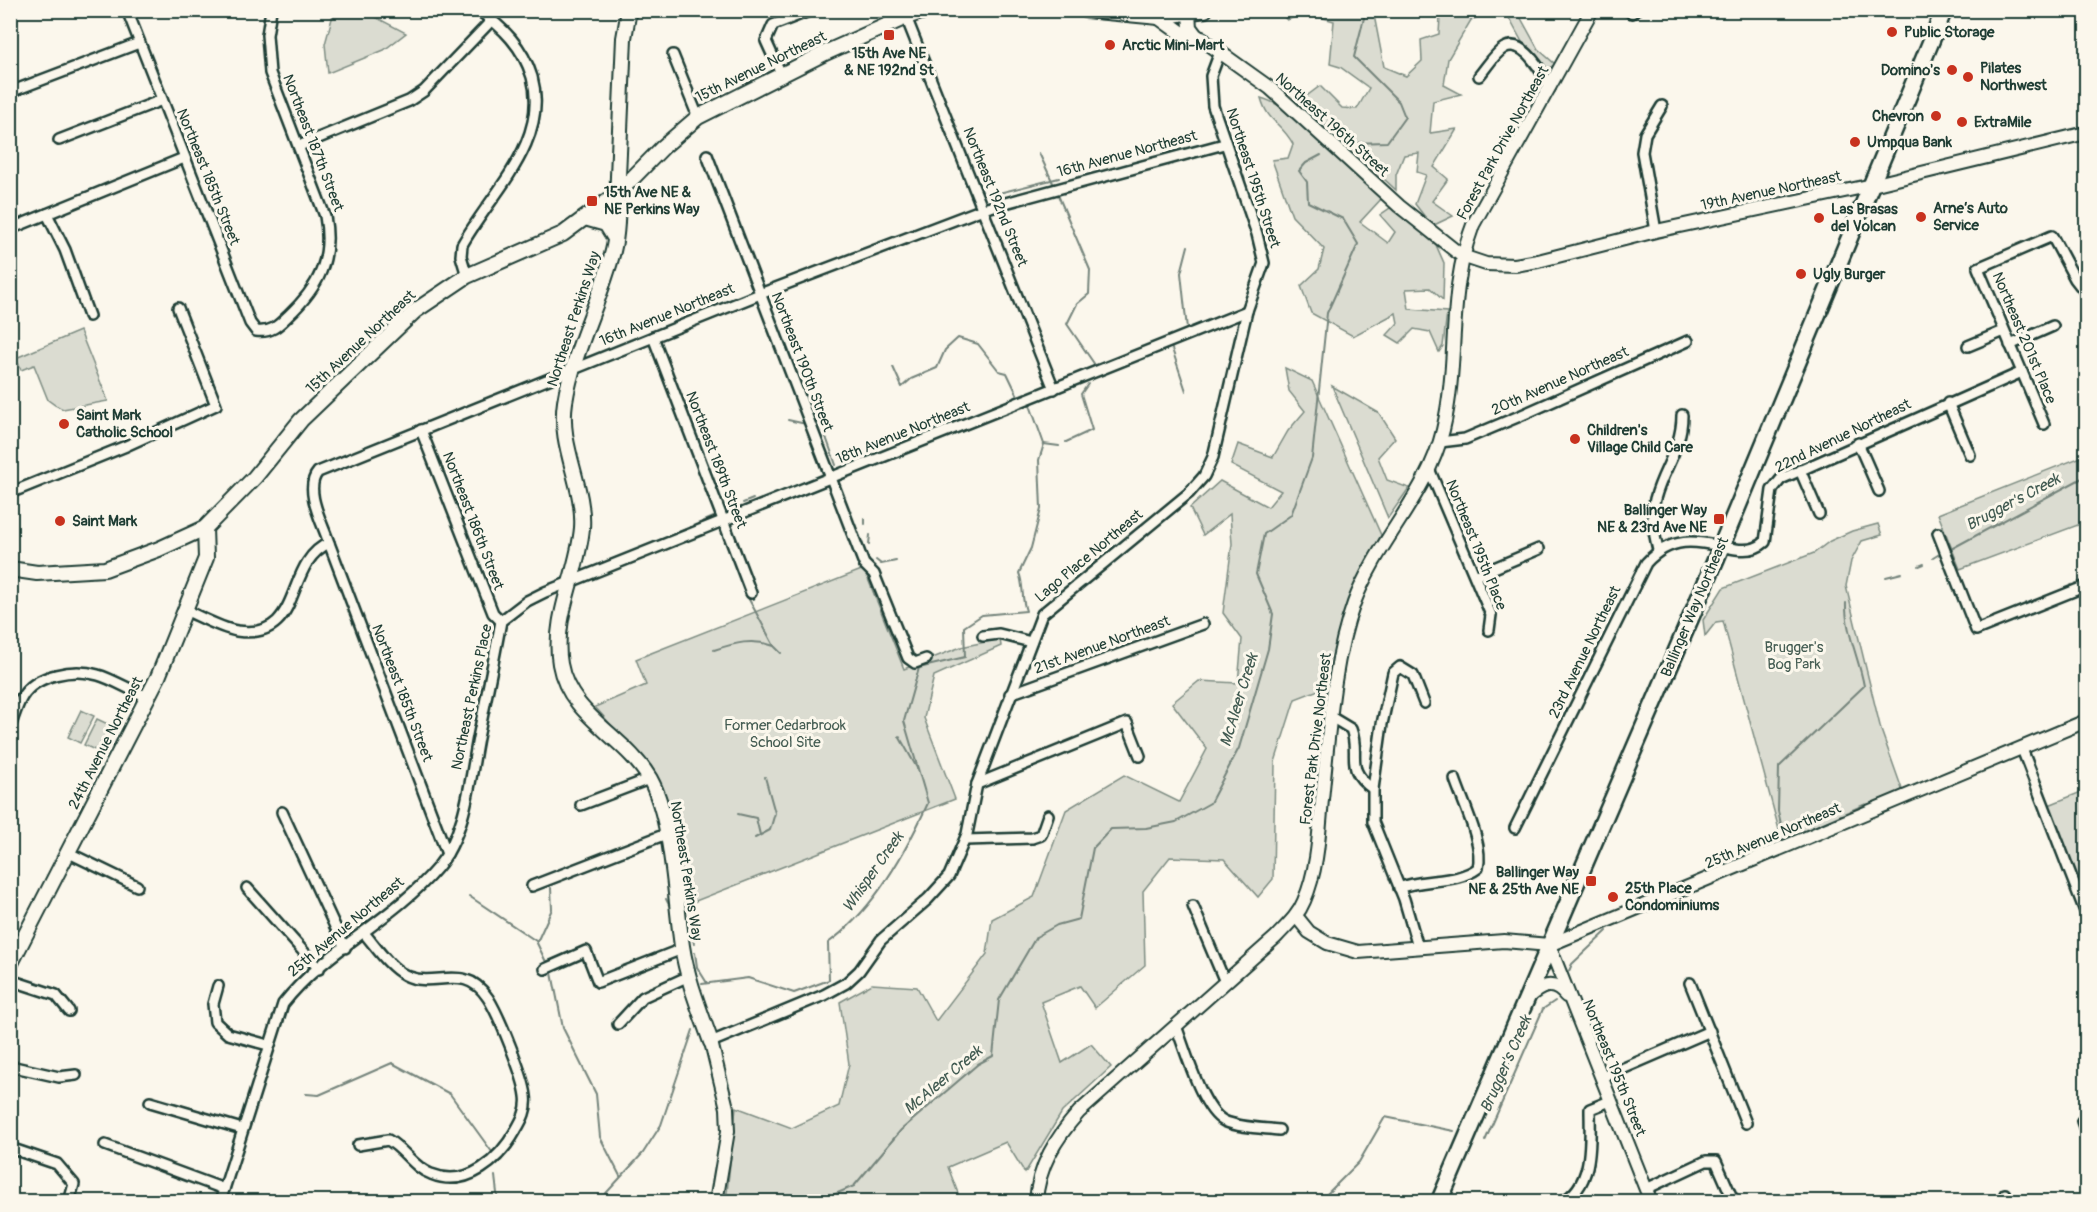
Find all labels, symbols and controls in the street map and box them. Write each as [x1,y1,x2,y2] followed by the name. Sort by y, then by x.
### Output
[1904,23,1995,42] place label: Public Storage
[1885,25,1899,39] marker: Public Storage
[692,27,830,107] street label: 15th Avenue Northeast
[882,28,896,42] marker: 15th Ave NE & NE 192nd St
[1122,36,1225,55] place label: Arctic Mini-Mart
[1103,38,1117,52] marker: Arctic Mini-Mart
[844,44,935,80] place label: 15th Ave NE & NE 192nd St
[1980,59,2048,95] place label: Pilates Northwest
[1881,61,1940,80] place label: Domino's
[1453,62,1554,223] street label: Forest Park Drive Northeast
[1945,63,1959,77] marker: Domino's
[1271,69,1393,182] street label: Northeast 196th Street
[1961,70,1975,84] marker: Pilates Northwest
[278,72,348,215] street label: Northeast 187th Street
[172,106,244,249] street label: Northeast 185th Street
[1221,106,1285,251] street label: Northeast 195th Street
[1872,107,1925,126] place label: Chevron
[1929,109,1943,123] marker: Chevron
[1974,113,2032,132] place label: ExtraMile
[1955,115,1969,129] marker: ExtraMile
[958,124,1032,270] street label: Northeast 192nd Street
[1055,126,1200,182] street label: 16th Avenue Northeast
[1867,133,1953,152] place label: Umpqua Bank
[1848,135,1862,149] marker: Umpqua Bank
[1699,167,1844,215] street label: 19th Avenue Northeast
[604,183,700,219] place label: 15th Ave NE & NE Perkins Way
[585,194,599,208] marker: 15th Ave NE & NE Perkins Way
[1933,199,2008,235] place label: Arne’s Auto Service
[1831,200,1898,236] place label: Las Brasas del Volcan
[1914,210,1928,224] marker: Arne’s Auto Service
[1812,211,1826,225] marker: Las Brasas del Volcan
[543,248,605,389] street label: Northeast Perkins Way
[1813,265,1886,284] place label: Ugly Burger
[1794,267,1808,281] marker: Ugly Burger
[1988,269,2061,407] street label: Northeast 201st Place
[597,279,738,351] street label: 16th Avenue Northeast
[302,285,421,398] street label: 15th Avenue Northeast
[767,290,838,435] street label: Northeast 190th Street
[1488,342,1632,420] street label: 20th Avenue Northeast
[681,389,751,532] street label: Northeast 189th Street
[1772,394,1915,477] street label: 22nd Avenue Northeast
[833,397,974,469] street label: 18th Avenue Northeast
[76,406,173,442] place label: Saint Mark Catholic School
[57,417,71,431] marker: Saint Mark Catholic School
[1587,421,1694,457] place label: Children's Village Child Care
[1568,432,1582,446] marker: Children's Village Child Care
[438,449,508,594] street label: Northeast 186th Street
[1962,468,2065,535] water label: Brugger's Creek
[1441,477,1511,614] street label: Northeast 195th Place
[1597,501,1708,537] place label: Ballinger Way NE & 23rd Ave NE
[1031,505,1148,607] street label: Lago Place Northeast
[72,512,138,531] place label: Saint Mark
[1712,512,1726,526] marker: Ballinger Way NE & 23rd Ave NE
[53,514,67,528] marker: Saint Mark
[1657,533,1733,680] street label: Ballinger Way Northeast
[1545,582,1626,721] street label: 23rd Avenue Northeast
[1031,611,1174,678] street label: 21st Avenue Northeast
[367,622,437,765] street label: Northeast 185th Street
[447,622,497,772] street label: Northeast Perkins Place
[1765,638,1824,674] park label: Brugger's Bog Park
[1215,650,1263,749] water label: McAleer Creek
[1296,651,1336,826] street label: Forest Park Drive Northeast
[64,673,148,813] street label: 24th Avenue Northeast
[724,716,847,752] park label: Former Cedarbrook School Site
[1702,798,1845,873] street label: 25th Avenue Northeast
[666,800,707,943] street label: Northeast Perkins Way
[838,827,909,916] water label: Whisper Creek
[1468,863,1580,899] place label: Ballinger Way NE & 25th Ave NE
[284,872,409,981] street label: 25th Avenue Northeast
[1584,874,1598,888] marker: Ballinger Way NE & 25th Ave NE
[1625,879,1720,915] place label: 25th Place Condominiums
[1606,890,1620,904] marker: 25th Place Condominiums
[1578,997,1650,1140] street label: Northeast 195th Street
[1476,1011,1537,1116] water label: Brugger's Creek
[900,1040,987,1119] water label: McAleer Creek

